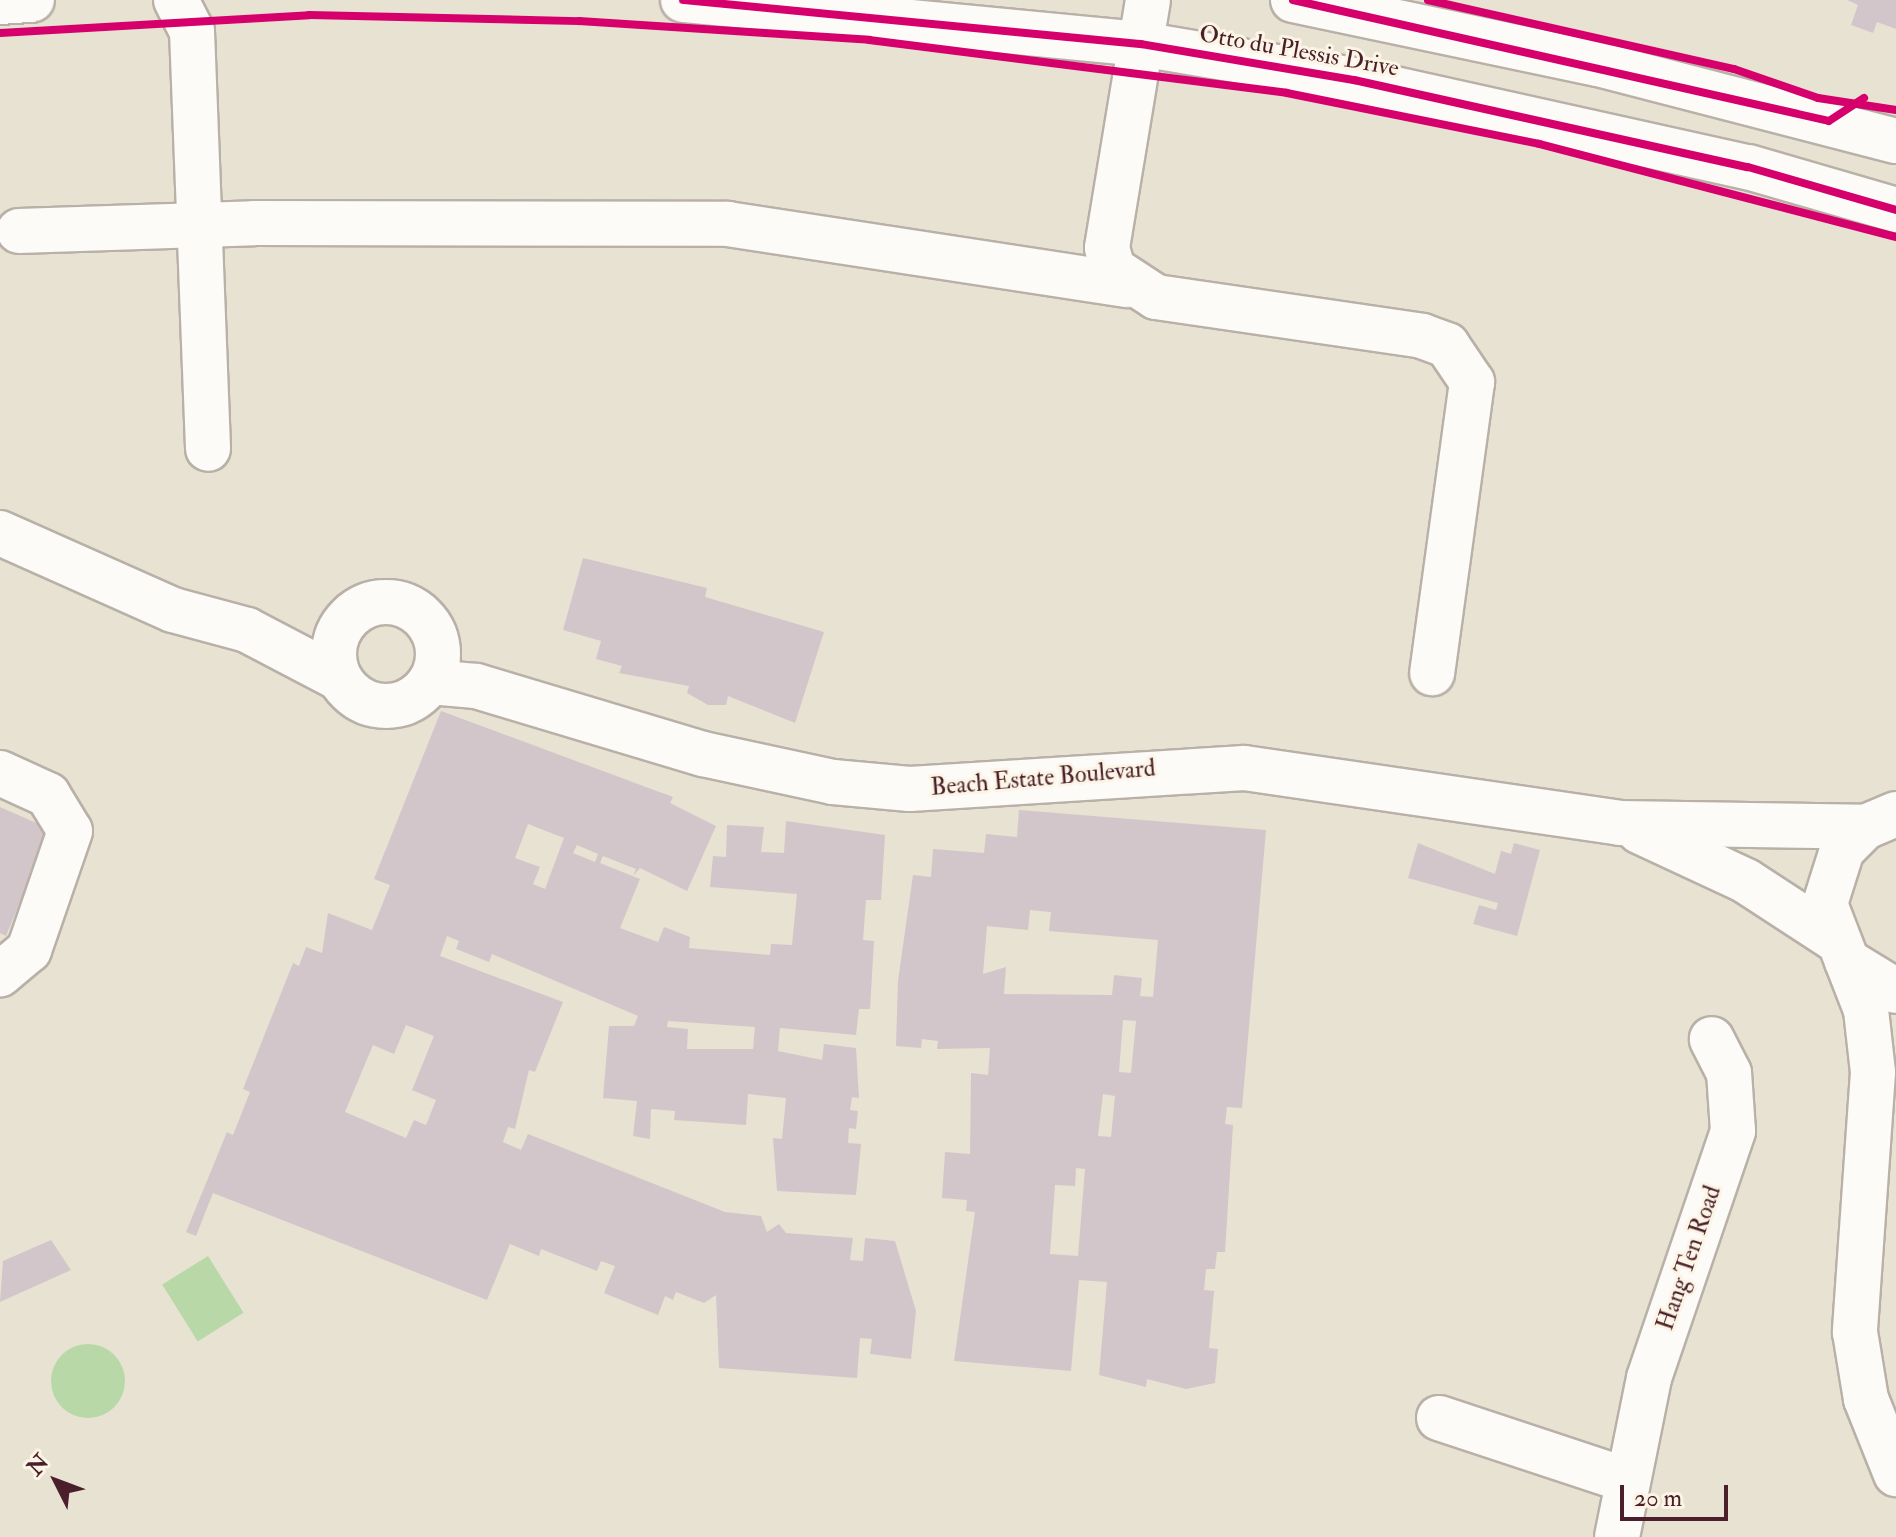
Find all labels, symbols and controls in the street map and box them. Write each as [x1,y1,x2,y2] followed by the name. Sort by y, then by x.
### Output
[1197,19,1401,83] street label: Otto du Plessis Drive
[929,754,1157,802] street label: Beach Estate Boulevard
[1651,1182,1727,1334] street label: Hang Ten Road
[16,1441,96,1521] north arrow
[21,1448,55,1482] text: N
[1624,1469,1732,1519] scale bar
[1634,1483,1682,1514] text: 20 m

